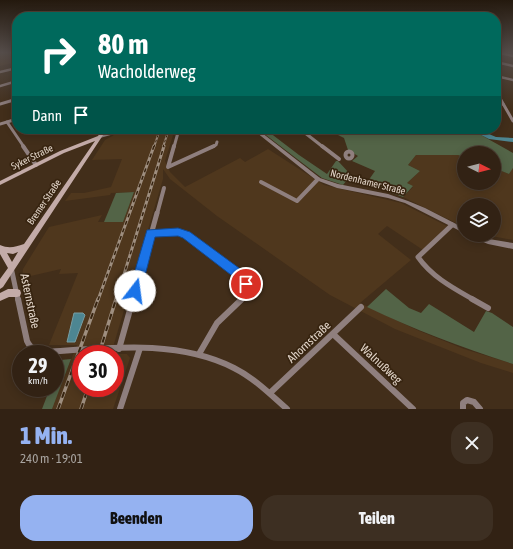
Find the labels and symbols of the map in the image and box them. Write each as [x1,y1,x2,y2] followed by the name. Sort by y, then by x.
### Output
[9,142,55,172] street label: Syker Straße
[457,146,501,190] north arrow
[329,167,407,197] street label: Nordenhamer Straße
[25,177,63,227] street label: Bremer Straße
[229,267,263,301] pin
[114,270,156,312] position arrow
[17,272,43,330] street label: Asternstraße
[284,318,334,366] street label: Ahornstraße
[357,341,405,387] street label: Walnußweg
[72,345,124,397] speed limit sign: 30

